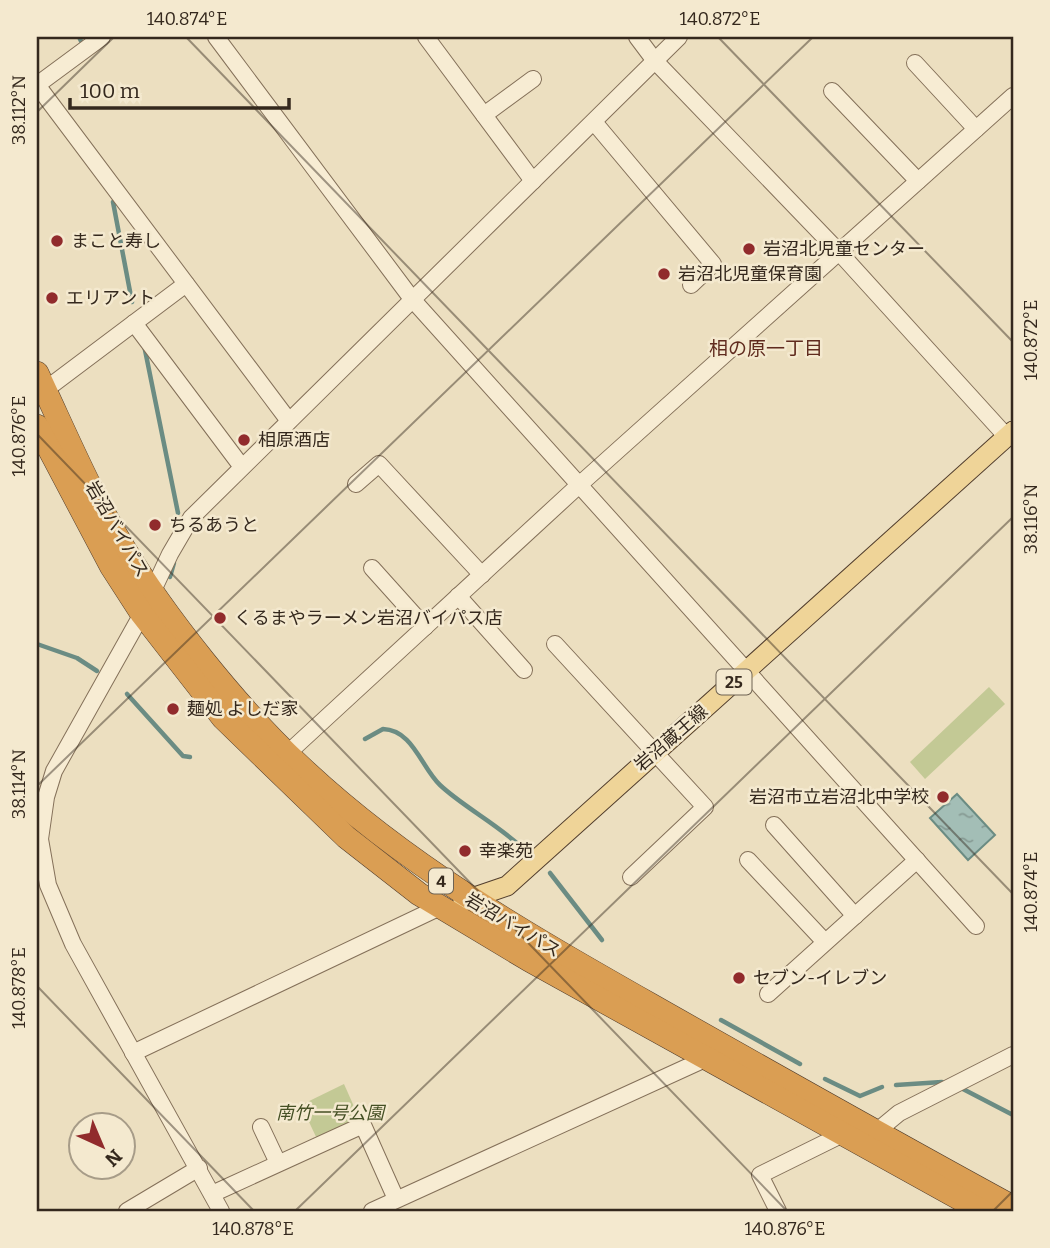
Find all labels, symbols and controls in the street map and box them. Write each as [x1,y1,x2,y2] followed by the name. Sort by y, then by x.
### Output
[147,8,227,30] text: 140.874°E
[680,8,760,30] text: 140.872°E
[70,66,289,110] scale bar
[8,75,30,145] text: 38.112°N
[80,78,140,104] text: 100 m
[71,230,161,252] place label: まこと寿し
[49,233,65,249] marker: まこと寿し
[763,238,925,260] place label: 岩沼北児童センター
[741,241,757,257] marker: 岩沼北児童センター
[678,263,822,285] place label: 岩沼北児童保育園
[656,266,672,282] marker: 岩沼北児童保育園
[66,287,155,309] place label: エリアント
[44,290,60,306] marker: エリアント
[1020,300,1042,380] text: 140.872°E
[709,337,823,360] district label: 相の原一丁目
[8,396,30,476] text: 140.876°E
[258,429,330,451] place label: 相原酒店
[236,432,252,448] marker: 相原酒店
[81,477,153,581] street label: 岩沼バイパス
[1020,484,1042,554] text: 38.116°N
[169,514,259,536] place label: ちるあうと
[147,517,163,533] marker: ちるあうと
[234,607,503,629] place label: くるまやラーメン岩沼バイパス店
[212,610,228,626] marker: くるまやラーメン岩沼バイパス店
[716,670,752,694] road number: 25
[187,698,299,720] place label: 麺処 よしだ家
[630,700,712,776] street label: 岩沼蔵王線
[165,701,181,717] marker: 麺処 よしだ家
[8,749,30,819] text: 38.114°N
[749,786,929,808] place label: 岩沼市立岩沼北中学校
[935,789,951,805] marker: 岩沼市立岩沼北中学校
[479,840,533,862] place label: 幸楽苑
[457,843,473,859] marker: 幸楽苑
[1020,852,1042,932] text: 140.874°E
[429,868,453,894] road number: 4
[461,888,565,962] street label: 岩沼バイパス
[8,947,30,1029] text: 140.878°E
[753,967,887,989] place label: セブン-イレブン
[731,970,747,986] marker: セブン-イレブン
[276,1102,387,1124] park label: 南竹一号公園
[66,1112,136,1182] north arrow
[100,1145,127,1171] text: N
[212,1218,294,1240] text: 140.878°E
[745,1218,825,1240] text: 140.876°E

